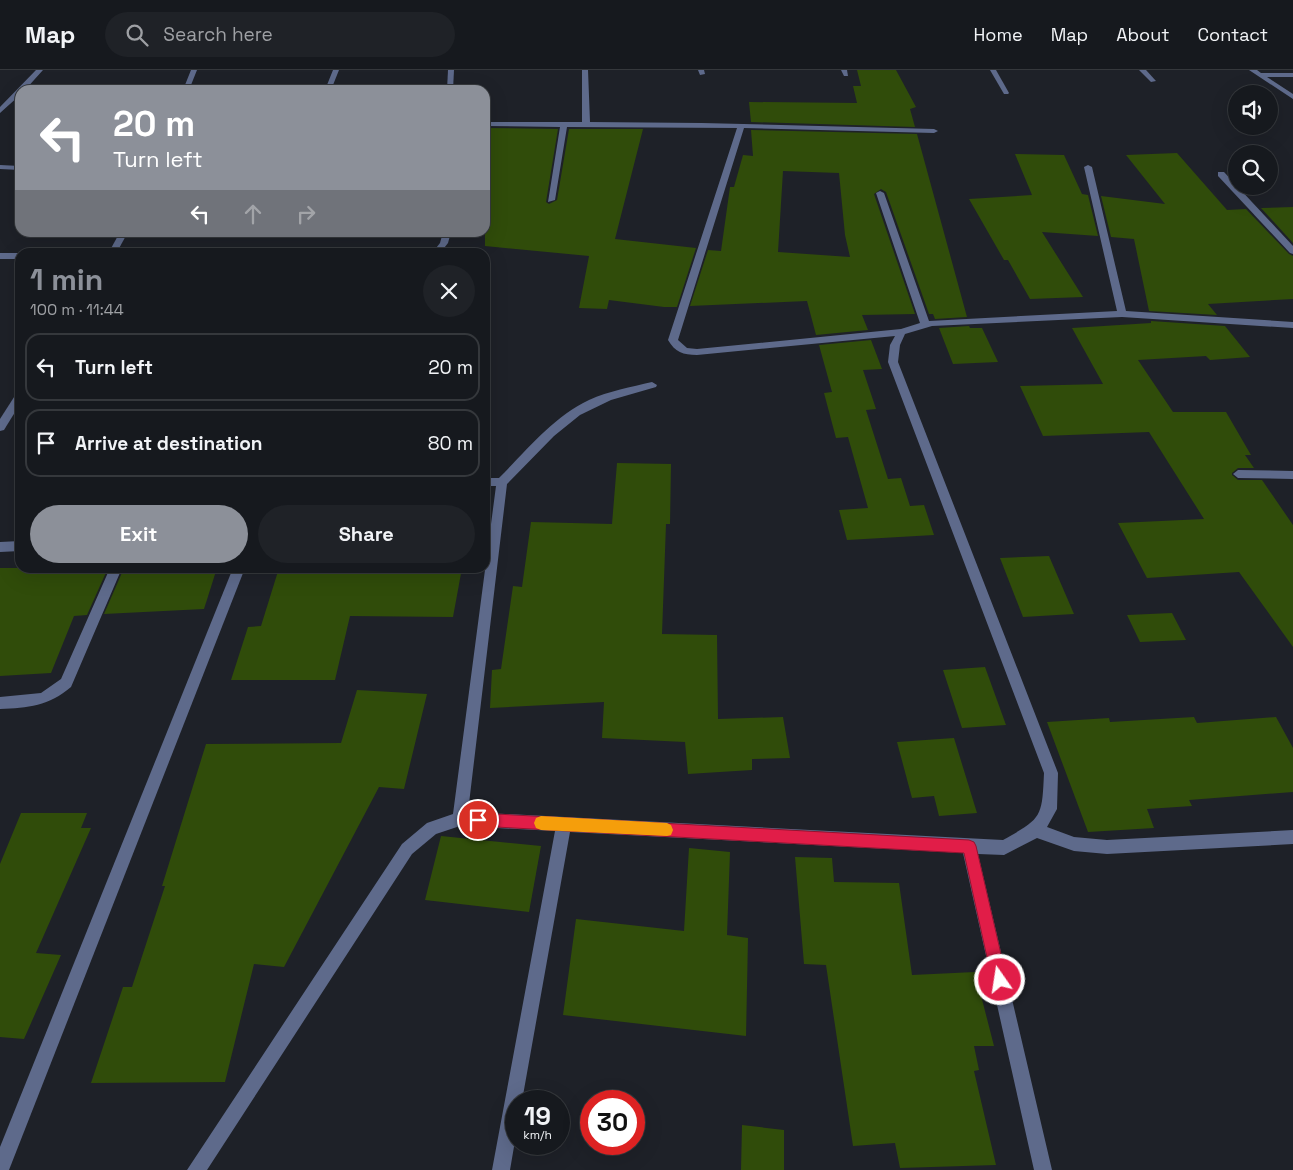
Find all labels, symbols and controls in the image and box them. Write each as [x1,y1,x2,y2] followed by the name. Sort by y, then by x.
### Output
[105,12,455,57] search box
[25,19,75,50] text: Map
[123,21,151,49] icon: search
[163,22,273,47] text: Search here
[974,23,1023,46] text: Home
[1051,23,1088,46] text: Map
[1116,23,1170,46] text: About
[1198,23,1268,46] text: Contact
[1228,85,1278,195] map controls
[1228,85,1278,135] button: sound
[113,102,195,146] text: 20 m
[30,105,95,170] icon: left
[113,145,203,173] text: Turn left
[1228,145,1278,195] button: search
[186,200,214,228] icon: left
[239,200,267,228] icon: ahead
[292,200,320,228] icon: right
[30,260,103,299] text: 1 min
[423,265,475,317] button: close
[30,299,124,320] text: 100 m · 11:44
[32,353,60,381] icon: left
[75,355,153,380] text: Turn left
[428,355,473,380] text: 20 m
[32,429,60,457] icon: arrive
[75,431,263,456] text: Arrive at destination
[428,431,473,456] text: 80 m
[30,505,248,563] button: Exit
[258,505,475,563] button: Share
[457,799,499,841] pin
[464,806,492,834] icon: arrive
[973,953,1025,1005] position arrow
[580,1090,645,1155] speed limit sign: 30
[524,1100,551,1132] text: 19
[523,1127,552,1143] text: km/h

